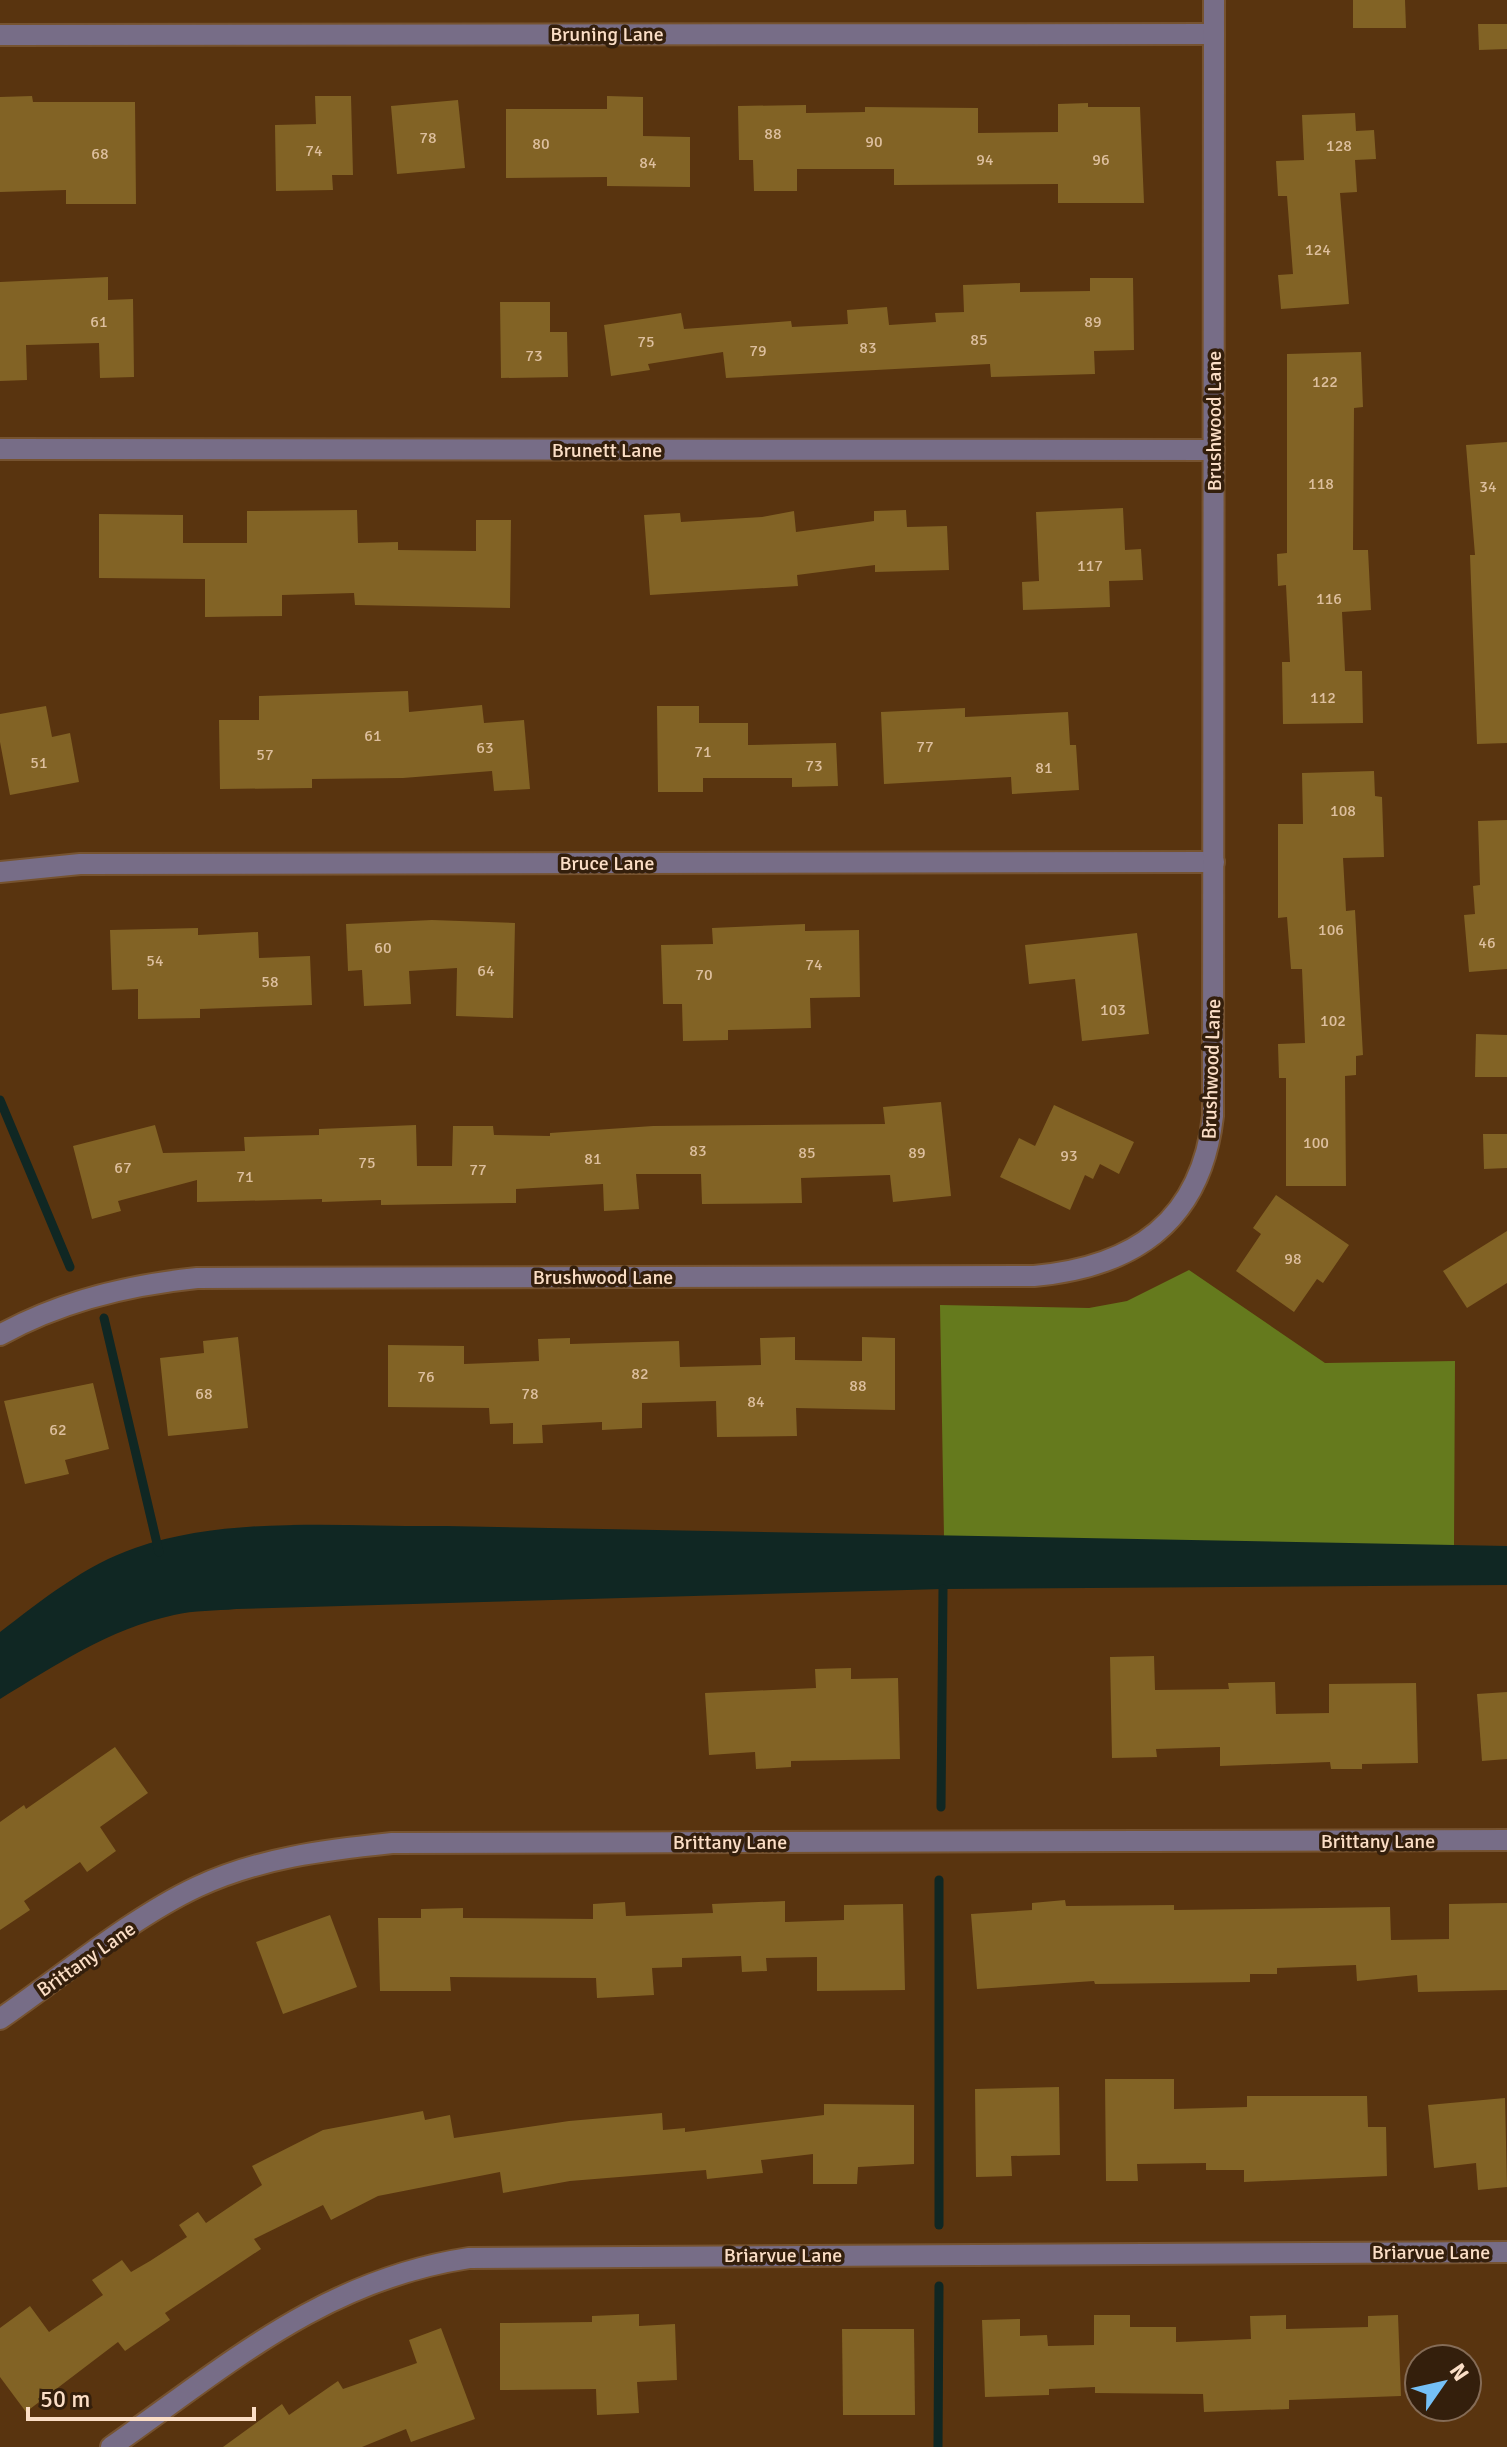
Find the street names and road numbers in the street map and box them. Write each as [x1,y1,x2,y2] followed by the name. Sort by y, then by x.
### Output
[550,22,664,47] street label: Bruning Lane
[1202,351,1227,491] street label: Brushwood Lane
[552,438,662,463] street label: Brunett Lane
[559,851,655,876] street label: Bruce Lane
[1197,998,1226,1140] street label: Brushwood Lane
[533,1265,673,1290] street label: Brushwood Lane
[1321,1829,1435,1854] street label: Brittany Lane
[673,1830,787,1855] street label: Brittany Lane
[32,1916,140,2003] street label: Brittany Lane
[1372,2240,1490,2265] street label: Briarvue Lane
[724,2243,842,2268] street label: Briarvue Lane

